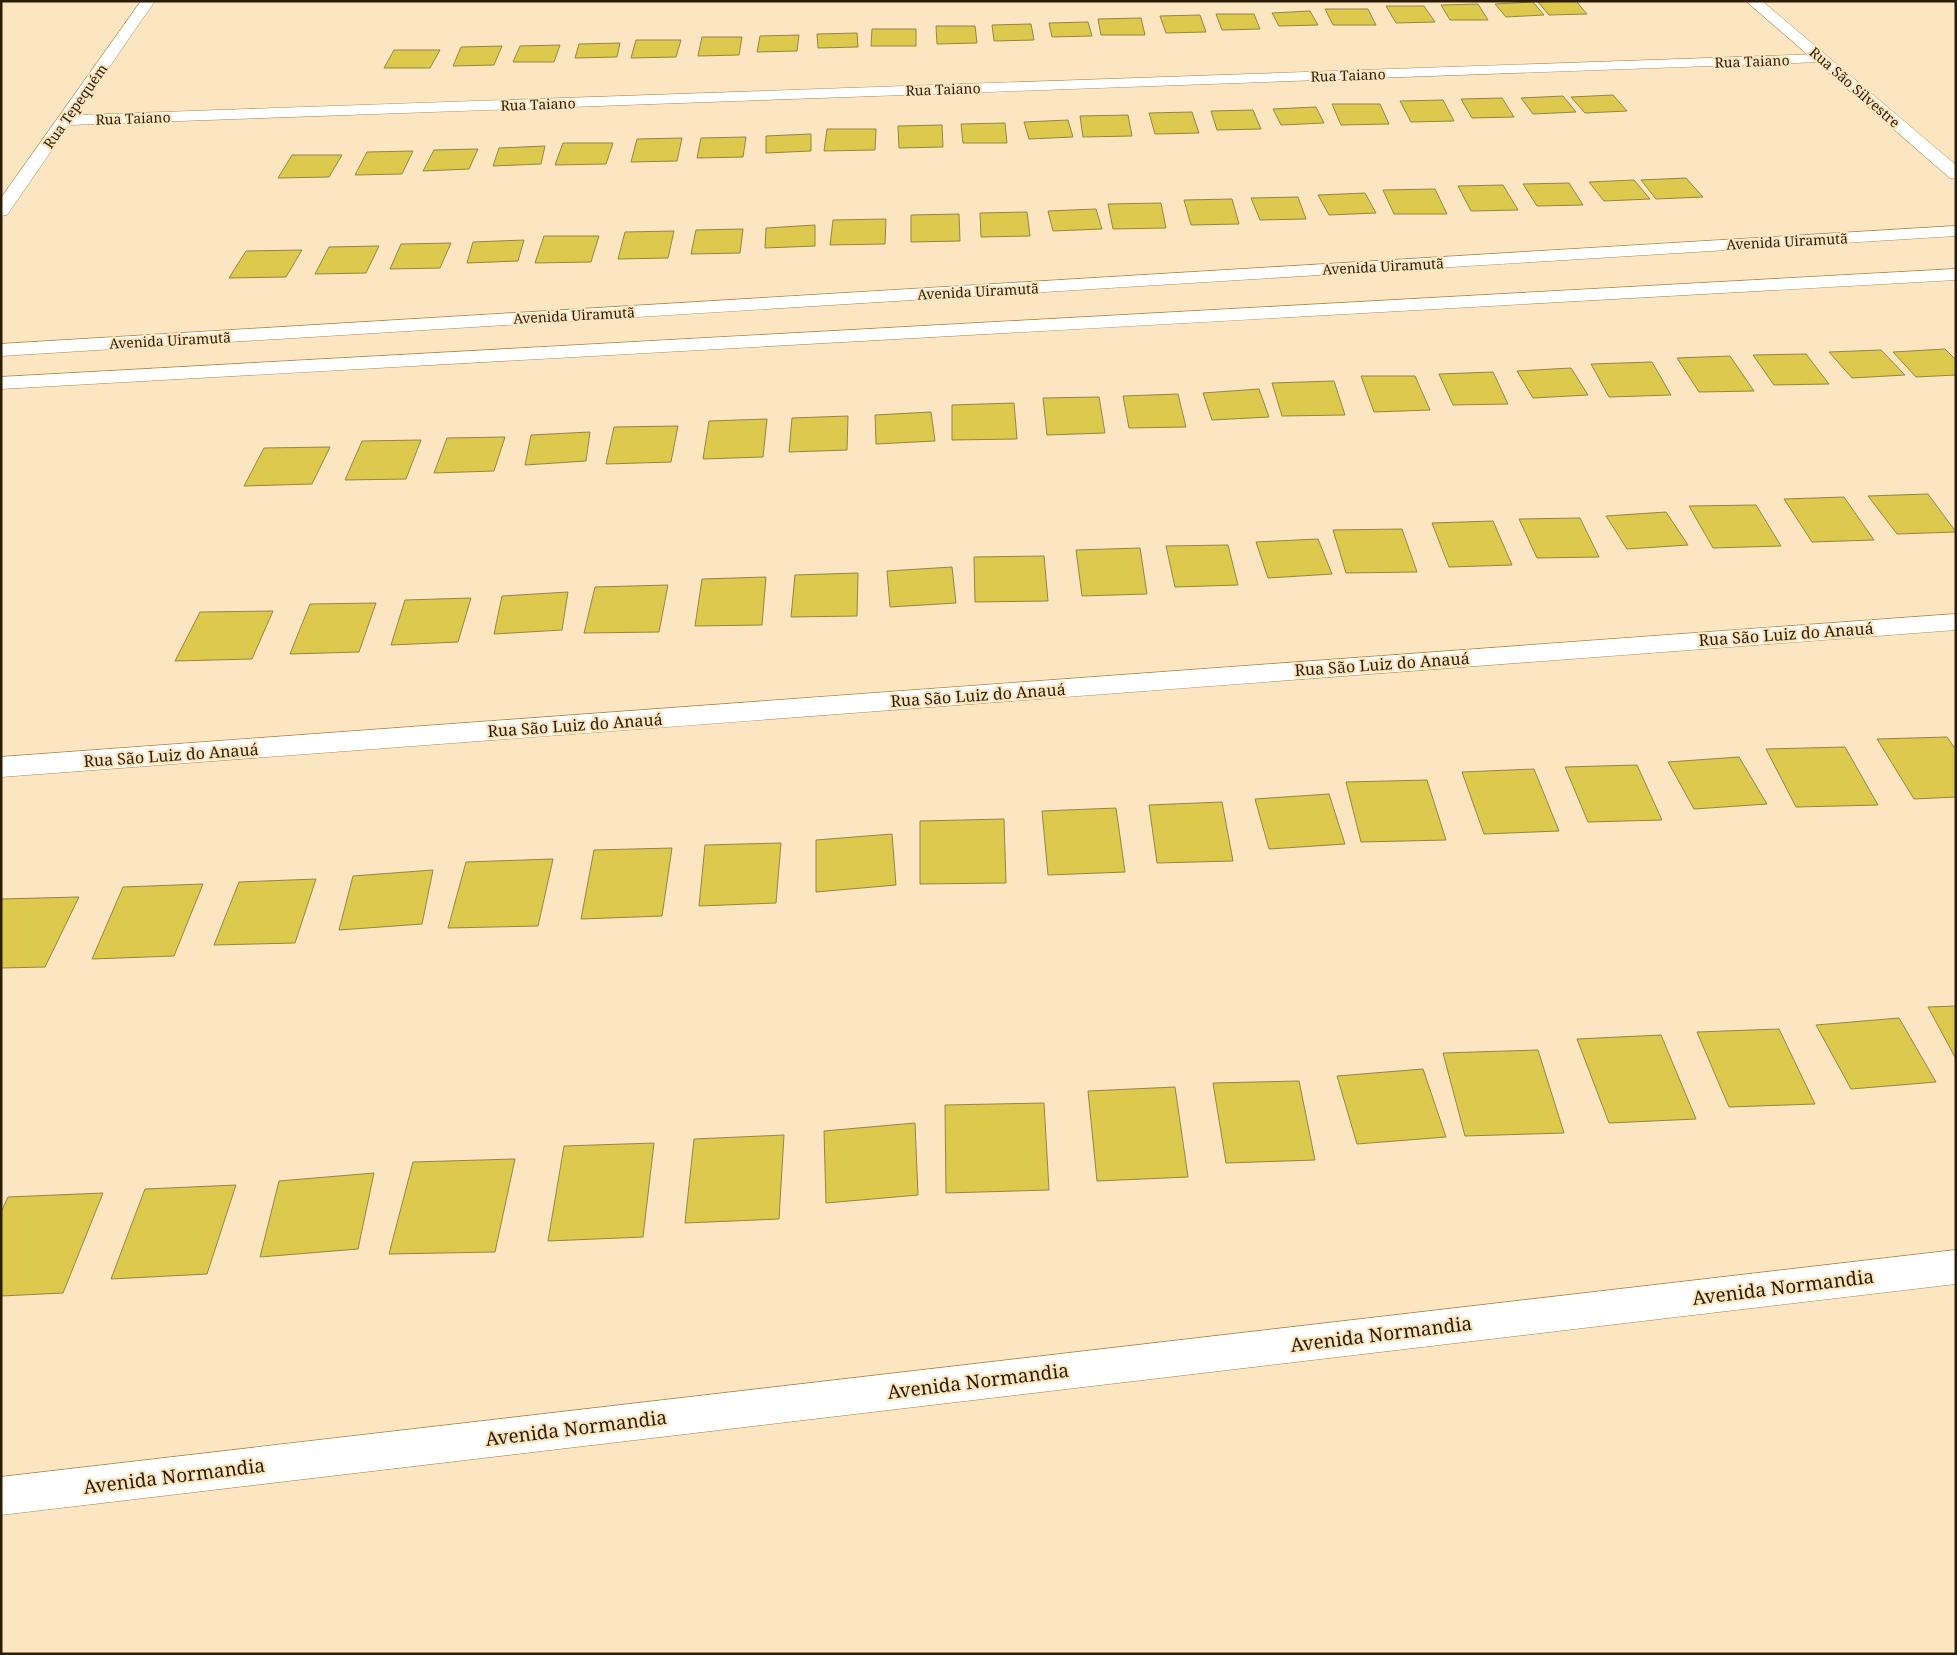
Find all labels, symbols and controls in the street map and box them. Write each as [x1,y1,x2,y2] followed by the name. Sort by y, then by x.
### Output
[1806,42,1904,132] street label: Rua São Silvestre
[1714,50,1790,72] street label: Rua Taiano
[39,60,111,152] street label: Rua Tepequém
[1310,64,1386,86] street label: Rua Taiano
[905,78,981,100] street label: Rua Taiano
[500,93,576,115] street label: Rua Taiano
[95,107,171,129] street label: Rua Taiano
[1726,228,1848,254] street label: Avenida Uiramutã
[1322,253,1444,279] street label: Avenida Uiramutã
[917,278,1039,304] street label: Avenida Uiramutã
[513,302,635,328] street label: Avenida Uiramutã
[109,327,231,353] street label: Avenida Uiramutã
[1698,617,1874,651] street label: Rua São Luiz do Anauá
[1294,647,1470,681] street label: Rua São Luiz do Anauá
[890,678,1066,712] street label: Rua São Luiz do Anauá
[487,708,663,742] street label: Rua São Luiz do Anauá
[83,738,259,772] street label: Rua São Luiz do Anauá
[1691,1263,1875,1311] street label: Avenida Normandia
[1289,1310,1473,1358] street label: Avenida Normandia
[886,1357,1070,1405] street label: Avenida Normandia
[484,1404,668,1452] street label: Avenida Normandia
[82,1452,266,1500] street label: Avenida Normandia

